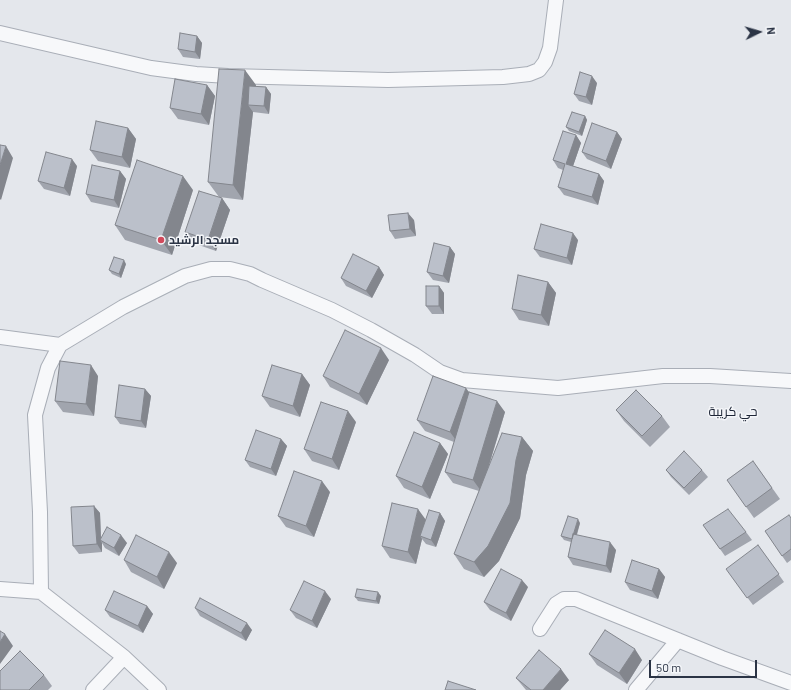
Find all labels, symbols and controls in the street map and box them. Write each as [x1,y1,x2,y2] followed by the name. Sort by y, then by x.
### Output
[739,12,779,52] north arrow
[765,27,778,35] text: N
[169,233,239,247] place label: مسجد الرشيد
[156,235,166,245] marker: مسجد الرشيد
[708,404,758,420] district label: حي كريبة
[651,652,759,678] scale bar
[656,660,681,674] text: 50 m

